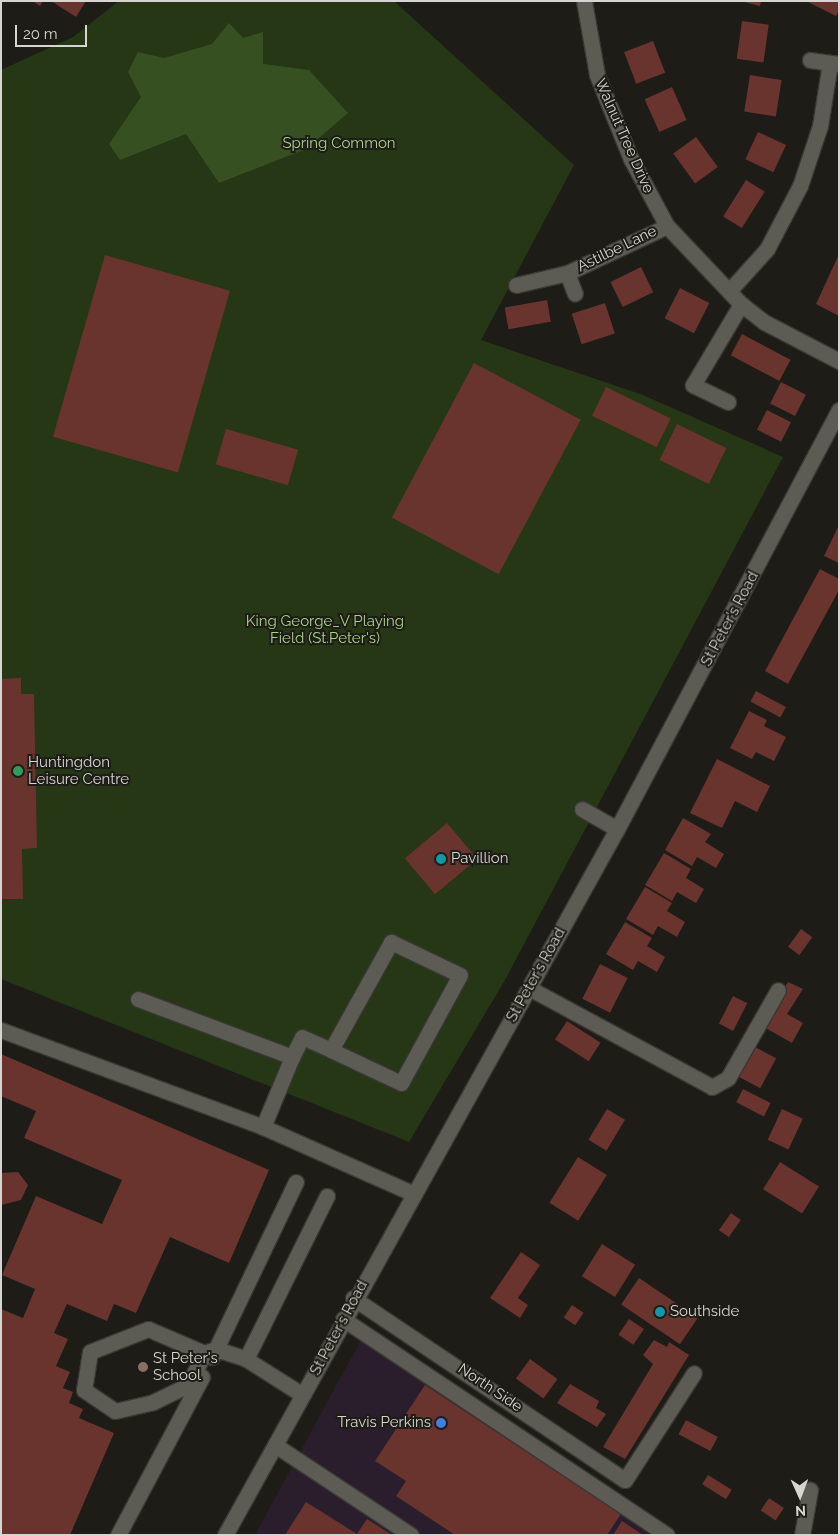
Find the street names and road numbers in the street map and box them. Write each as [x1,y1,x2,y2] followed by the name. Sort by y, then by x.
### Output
[591,76,657,196] street label: Walnut Tree Drive
[574,222,660,276] street label: Astilbe Lane
[698,569,762,669] street label: St Peter's Road
[503,925,569,1025] street label: St Peter's Road
[307,1278,371,1378] street label: St Peter's Road
[454,1360,526,1416] street label: North Side

